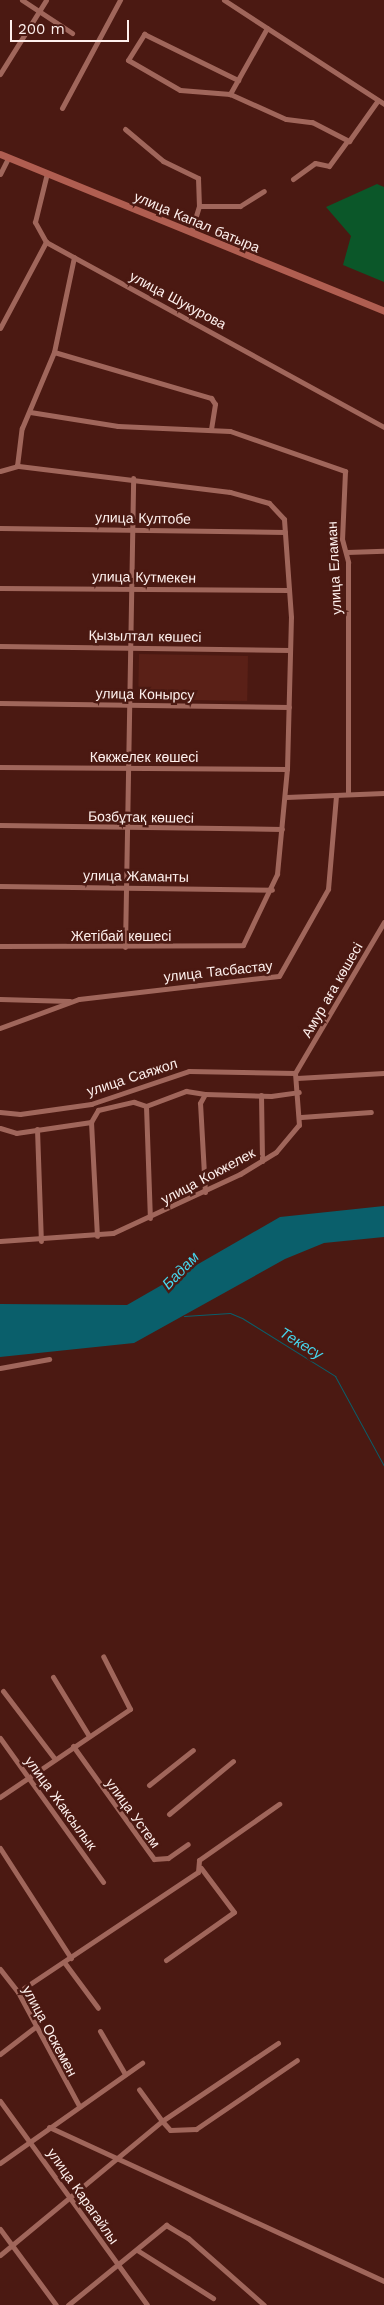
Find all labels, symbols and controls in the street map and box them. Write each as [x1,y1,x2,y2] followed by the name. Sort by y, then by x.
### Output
[12,10,131,42] scale bar
[18,20,65,38] text: 200 m
[132,188,262,256] street label: улица Капал батыра
[127,268,229,332] street label: улица Шукурова
[95,509,191,527] street label: улица Култобе
[323,521,345,615] street label: улица Еламан
[92,568,196,586] street label: улица Кутмекен
[88,627,202,645] street label: Қызылтал көшесі
[95,685,195,703] street label: улица Конырсу
[90,749,198,765] street label: Көкжелек көшесі
[88,808,194,826] street label: Бозбұтақ көшесі
[83,867,189,885] street label: улица Жаманты
[71,928,171,944] street label: Жетібай көшесі
[298,939,366,1041] street label: Амур аға көшесі
[163,957,273,985] street label: улица Тасбастау
[85,1055,179,1099] street label: улица Саяжол
[158,1144,258,1208] street label: улица Кокжелек
[159,1249,203,1293] water label: Бадам
[276,1324,326,1364] water label: Текесу
[21,1753,101,1853] street label: улица Жаксылык
[102,1775,164,1851] street label: улица Устем
[19,1983,81,2079] street label: улица Оскемен
[44,2145,122,2247] street label: улица Карагайлы

